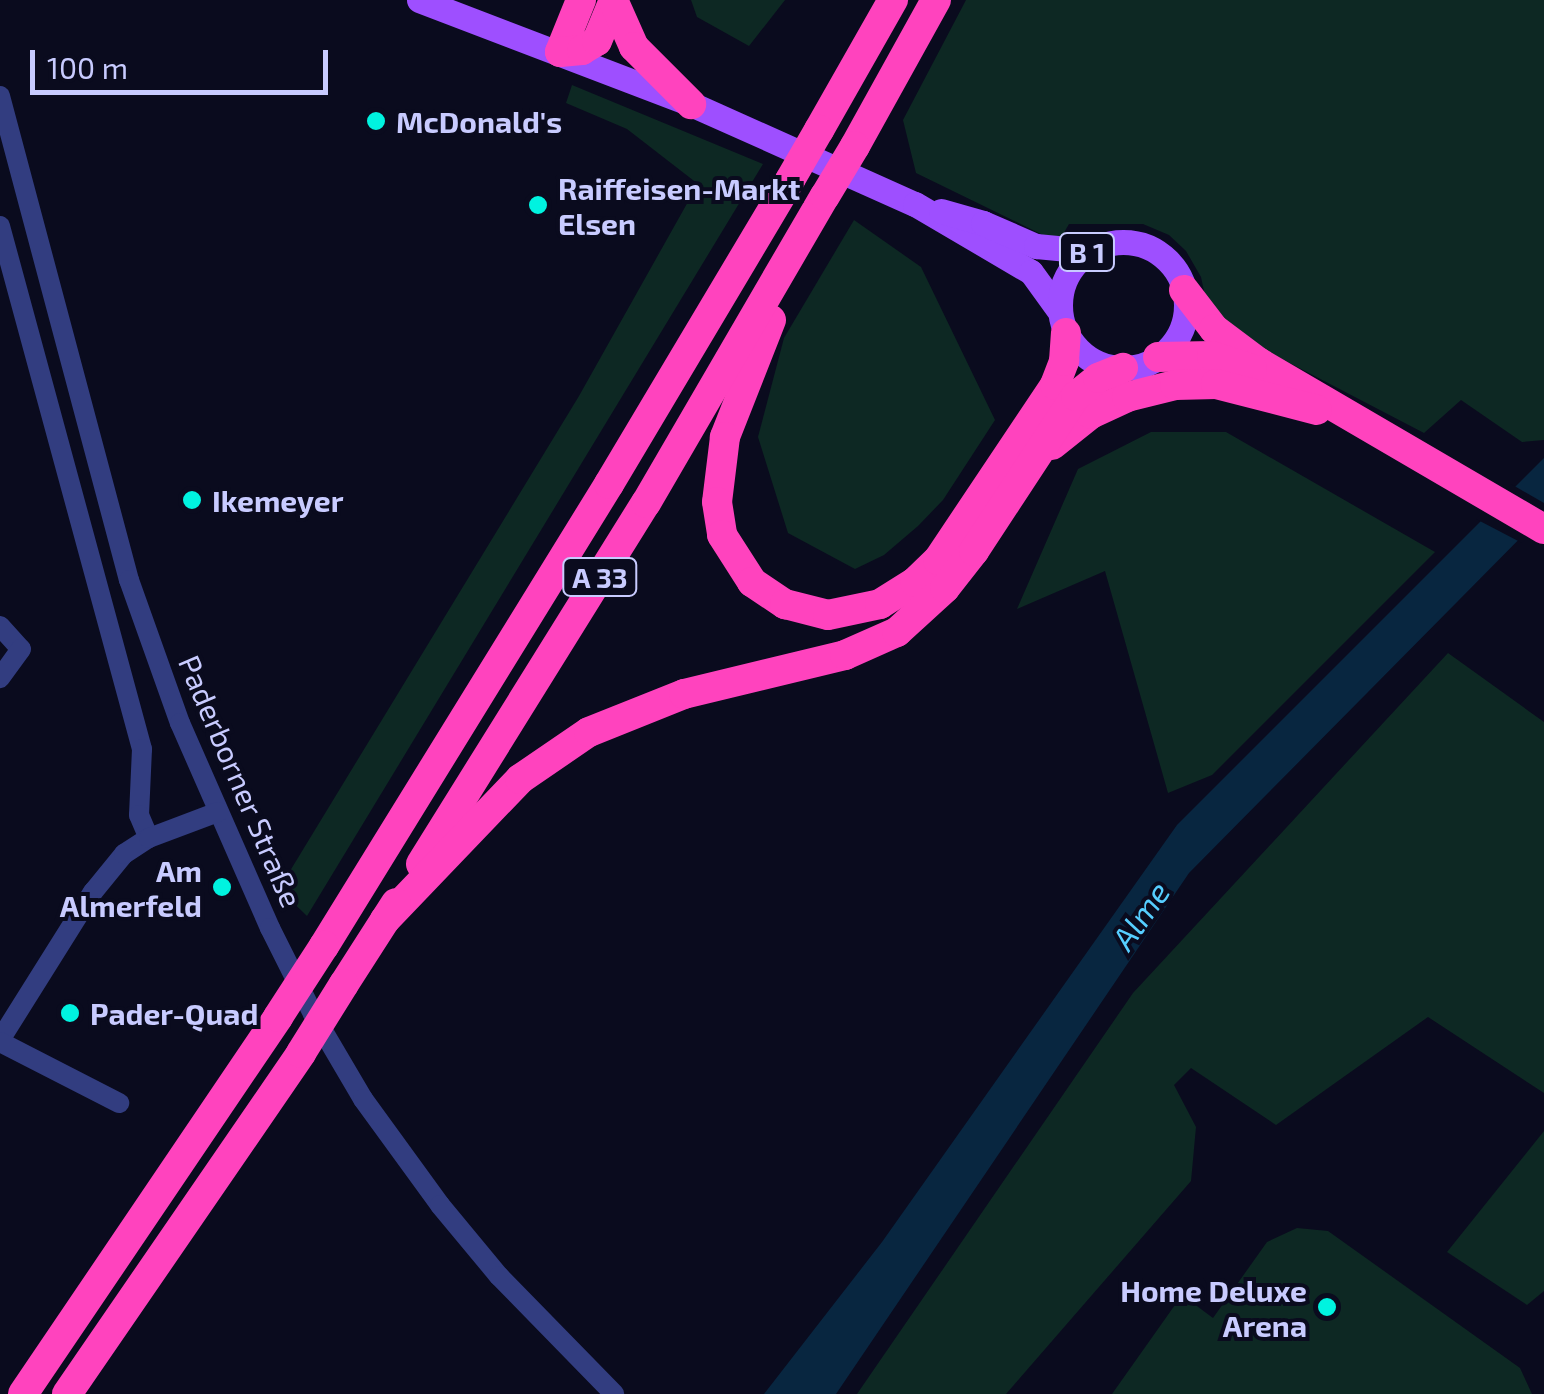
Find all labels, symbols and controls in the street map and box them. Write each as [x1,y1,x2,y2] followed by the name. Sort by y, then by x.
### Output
[35,30,332,92] scale bar
[47,49,128,85] text: 100 m
[396,103,562,139] place label: McDonald's
[365,110,387,132] marker: McDonald's
[558,170,800,240] place label: Raiffeisen-Markt Elsen
[527,194,549,216] marker: Raiffeisen-Markt Elsen
[1057,229,1117,275] road number: B 1
[212,482,344,518] place label: Ikemeyer
[181,489,203,511] marker: Ikemeyer
[560,554,640,600] road number: A 33
[172,649,310,913] street label: Paderborner Straße
[60,852,202,922] place label: Am Almerfeld
[1103,874,1177,956] water label: Alme
[211,876,233,898] marker: Am Almerfeld
[90,995,258,1031] place label: Pader-Quad
[59,1002,81,1024] marker: Pader-Quad
[1120,1272,1307,1342] place label: Home Deluxe Arena
[1316,1296,1338,1318] marker: Home Deluxe Arena

